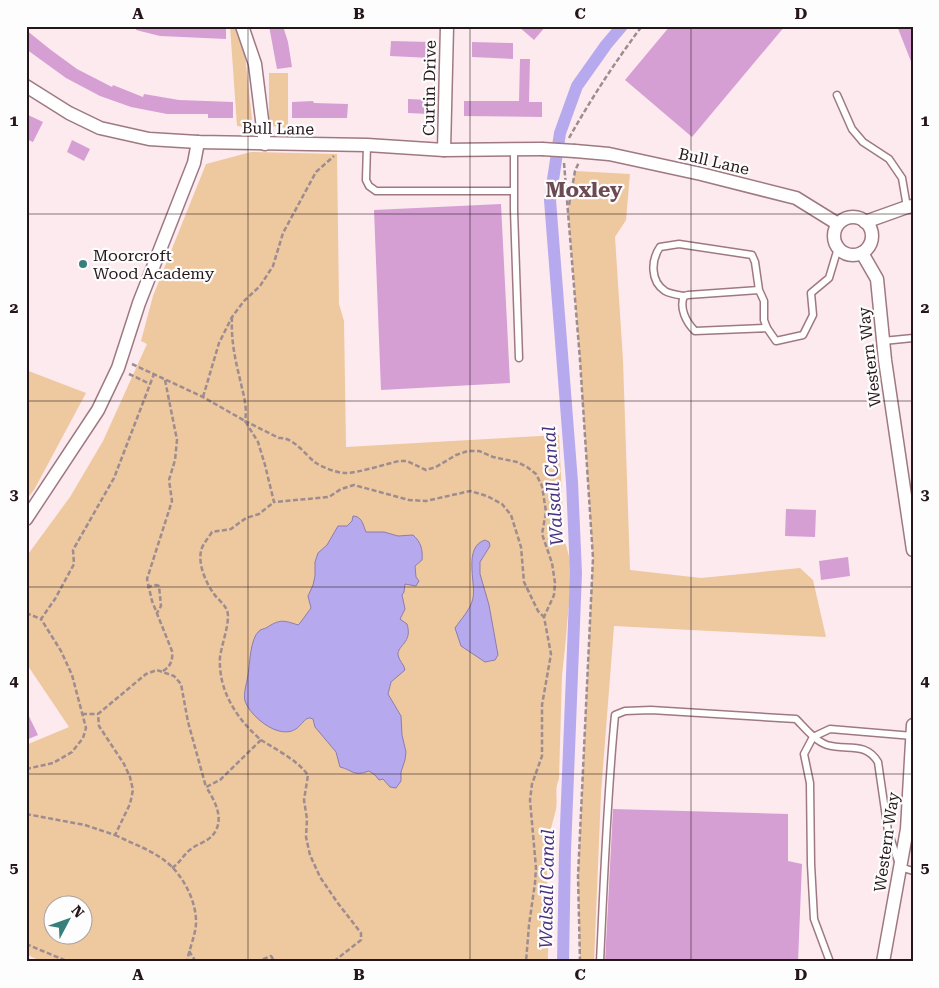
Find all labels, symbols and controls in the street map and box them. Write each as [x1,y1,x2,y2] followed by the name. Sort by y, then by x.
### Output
[132,4,144,23] text: A
[353,4,365,23] text: B
[574,4,586,23] text: C
[795,4,808,23] text: D
[419,40,440,136] street label: Curtin Drive
[10,111,19,130] text: 1
[921,111,930,130] text: 1
[242,118,315,139] street label: Bull Lane
[677,144,751,179] street label: Bull Lane
[545,178,623,202] district label: Moxley
[93,246,215,283] place label: Moorcroft Wood Academy
[77,258,89,270] marker: Moorcroft Wood Academy
[10,298,19,317] text: 2
[921,298,930,317] text: 2
[854,305,885,408] street label: Western Way
[538,426,567,546] water label: Walsall Canal
[10,485,19,504] text: 3
[921,485,930,504] text: 3
[10,671,19,690] text: 4
[921,671,930,690] text: 4
[870,790,903,893] street label: Western Way
[535,829,558,949] water label: Walsall Canal
[10,858,19,877] text: 5
[921,858,930,877] text: 5
[42,896,92,946] north arrow
[68,902,88,921] text: N
[132,965,144,984] text: A
[353,965,365,984] text: B
[574,965,586,984] text: C
[795,965,808,984] text: D

